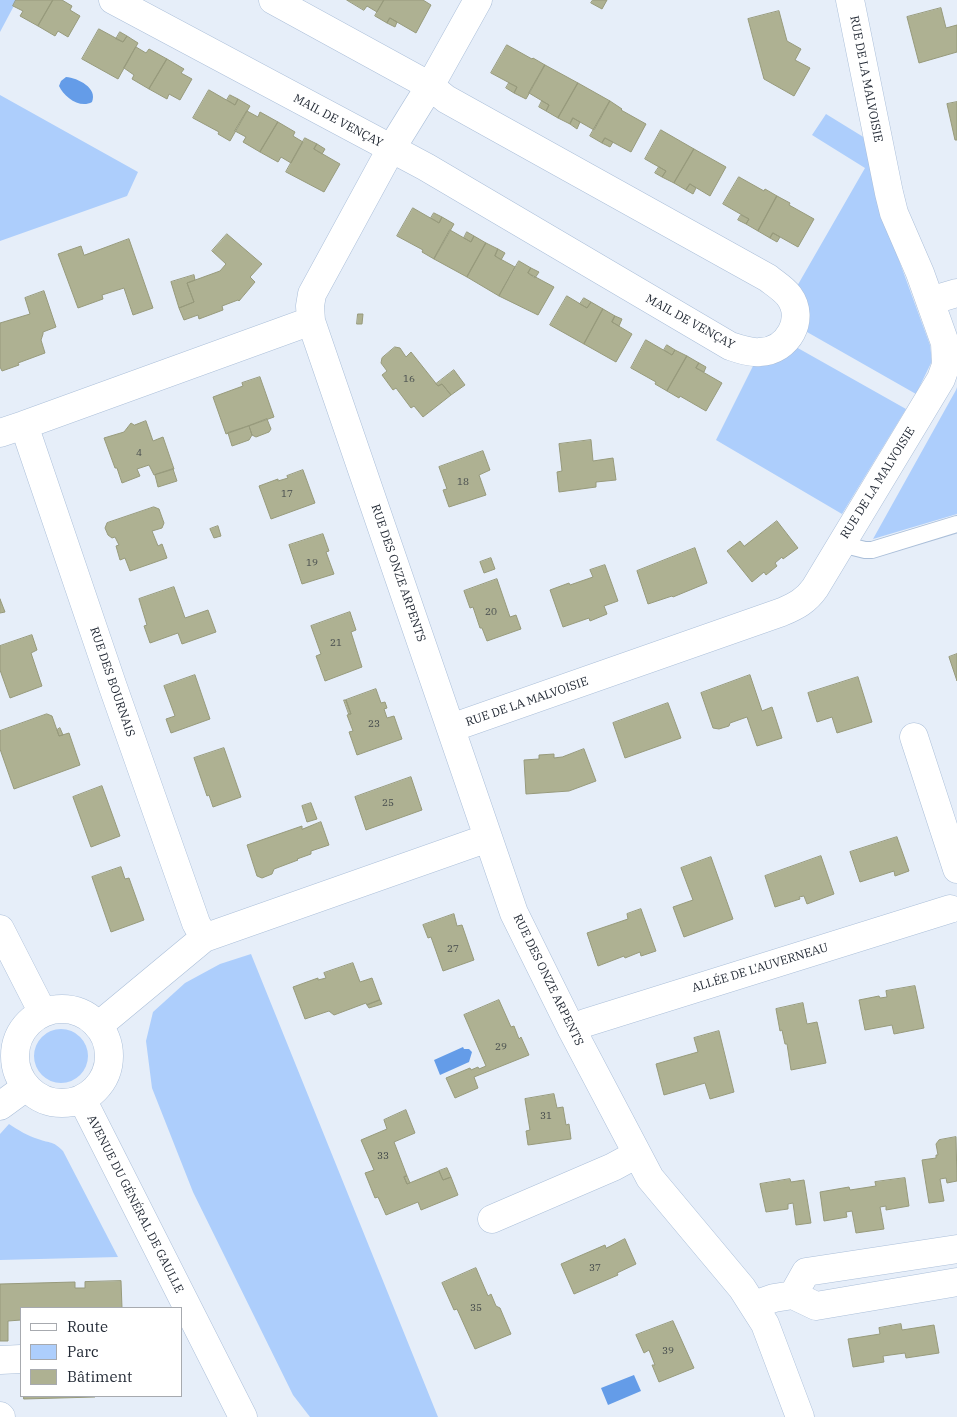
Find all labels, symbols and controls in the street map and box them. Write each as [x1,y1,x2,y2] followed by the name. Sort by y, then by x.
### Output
[847,14,885,144] street label: RUE DE LA MALVOISIE
[291,91,385,151] street label: MAIL DE VENÇAY
[643,292,737,352] street label: MAIL DE VENÇAY
[403,373,415,385] house number: 16
[838,425,918,541] street label: RUE DE LA MALVOISIE
[136,447,142,459] house number: 4
[457,476,469,488] house number: 18
[281,488,293,500] house number: 17
[368,502,428,644] street label: RUE DES ONZE ARPENTS
[306,557,318,569] house number: 19
[485,606,497,618] house number: 20
[86,625,138,739] street label: RUE DES BOURNAIS
[330,637,342,649] house number: 21
[464,674,590,730] street label: RUE DE LA MALVOISIE
[368,718,380,730] house number: 23
[382,797,394,809] house number: 25
[510,912,586,1048] street label: RUE DES ONZE ARPENTS
[690,940,830,996] street label: ALLÉE DE L'AUVERNEAU
[447,943,459,955] house number: 27
[495,1041,507,1053] house number: 29
[540,1110,552,1122] house number: 31
[84,1113,186,1295] street label: AVENUE DU GÉNÉRAL DE GAULLE
[377,1150,389,1162] house number: 33
[589,1262,601,1274] house number: 37
[470,1302,482,1314] house number: 35
[20,1307,182,1397] legend
[67,1317,108,1336] text: Route
[67,1342,99,1361] text: Parc
[662,1345,674,1357] house number: 39
[67,1367,132,1386] text: Bâtiment

